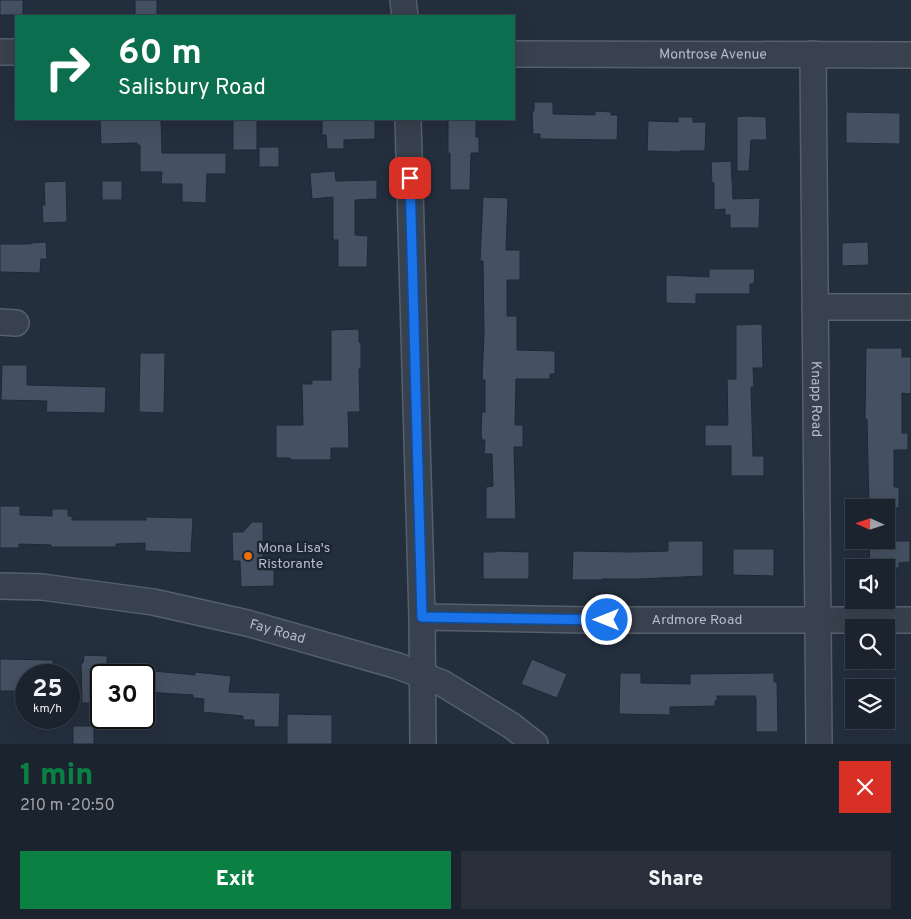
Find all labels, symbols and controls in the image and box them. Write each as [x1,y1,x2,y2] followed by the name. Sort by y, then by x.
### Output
[118,32,202,76] text: 60 m
[35,35,100,100] icon: right
[659,46,767,63] street label: Montrose Avenue
[118,75,266,102] text: Salisbury Road
[389,157,431,199] pin
[396,164,424,192] icon: arrive
[807,361,825,437] street label: Knapp Road
[845,499,895,549] north arrow
[845,499,895,729] map controls
[258,540,330,573] place label: Mona Lisa's Ristorante
[242,550,254,562] marker: Mona Lisa's Ristorante
[845,559,895,609] button: sound
[580,593,632,645] position arrow
[652,612,742,629] street label: Ardmore Road
[248,616,307,648] street label: Fay Road
[845,619,895,669] button: search
[90,664,155,729] speed limit sign: 30
[32,674,63,706] text: 25
[845,679,895,729] button: layers
[33,701,62,717] text: km/h
[20,758,93,795] text: 1 min
[839,761,891,813] button: close
[20,796,115,816] text: 210 m · 20:50
[20,851,451,909] button: Exit
[461,851,891,909] button: Share

